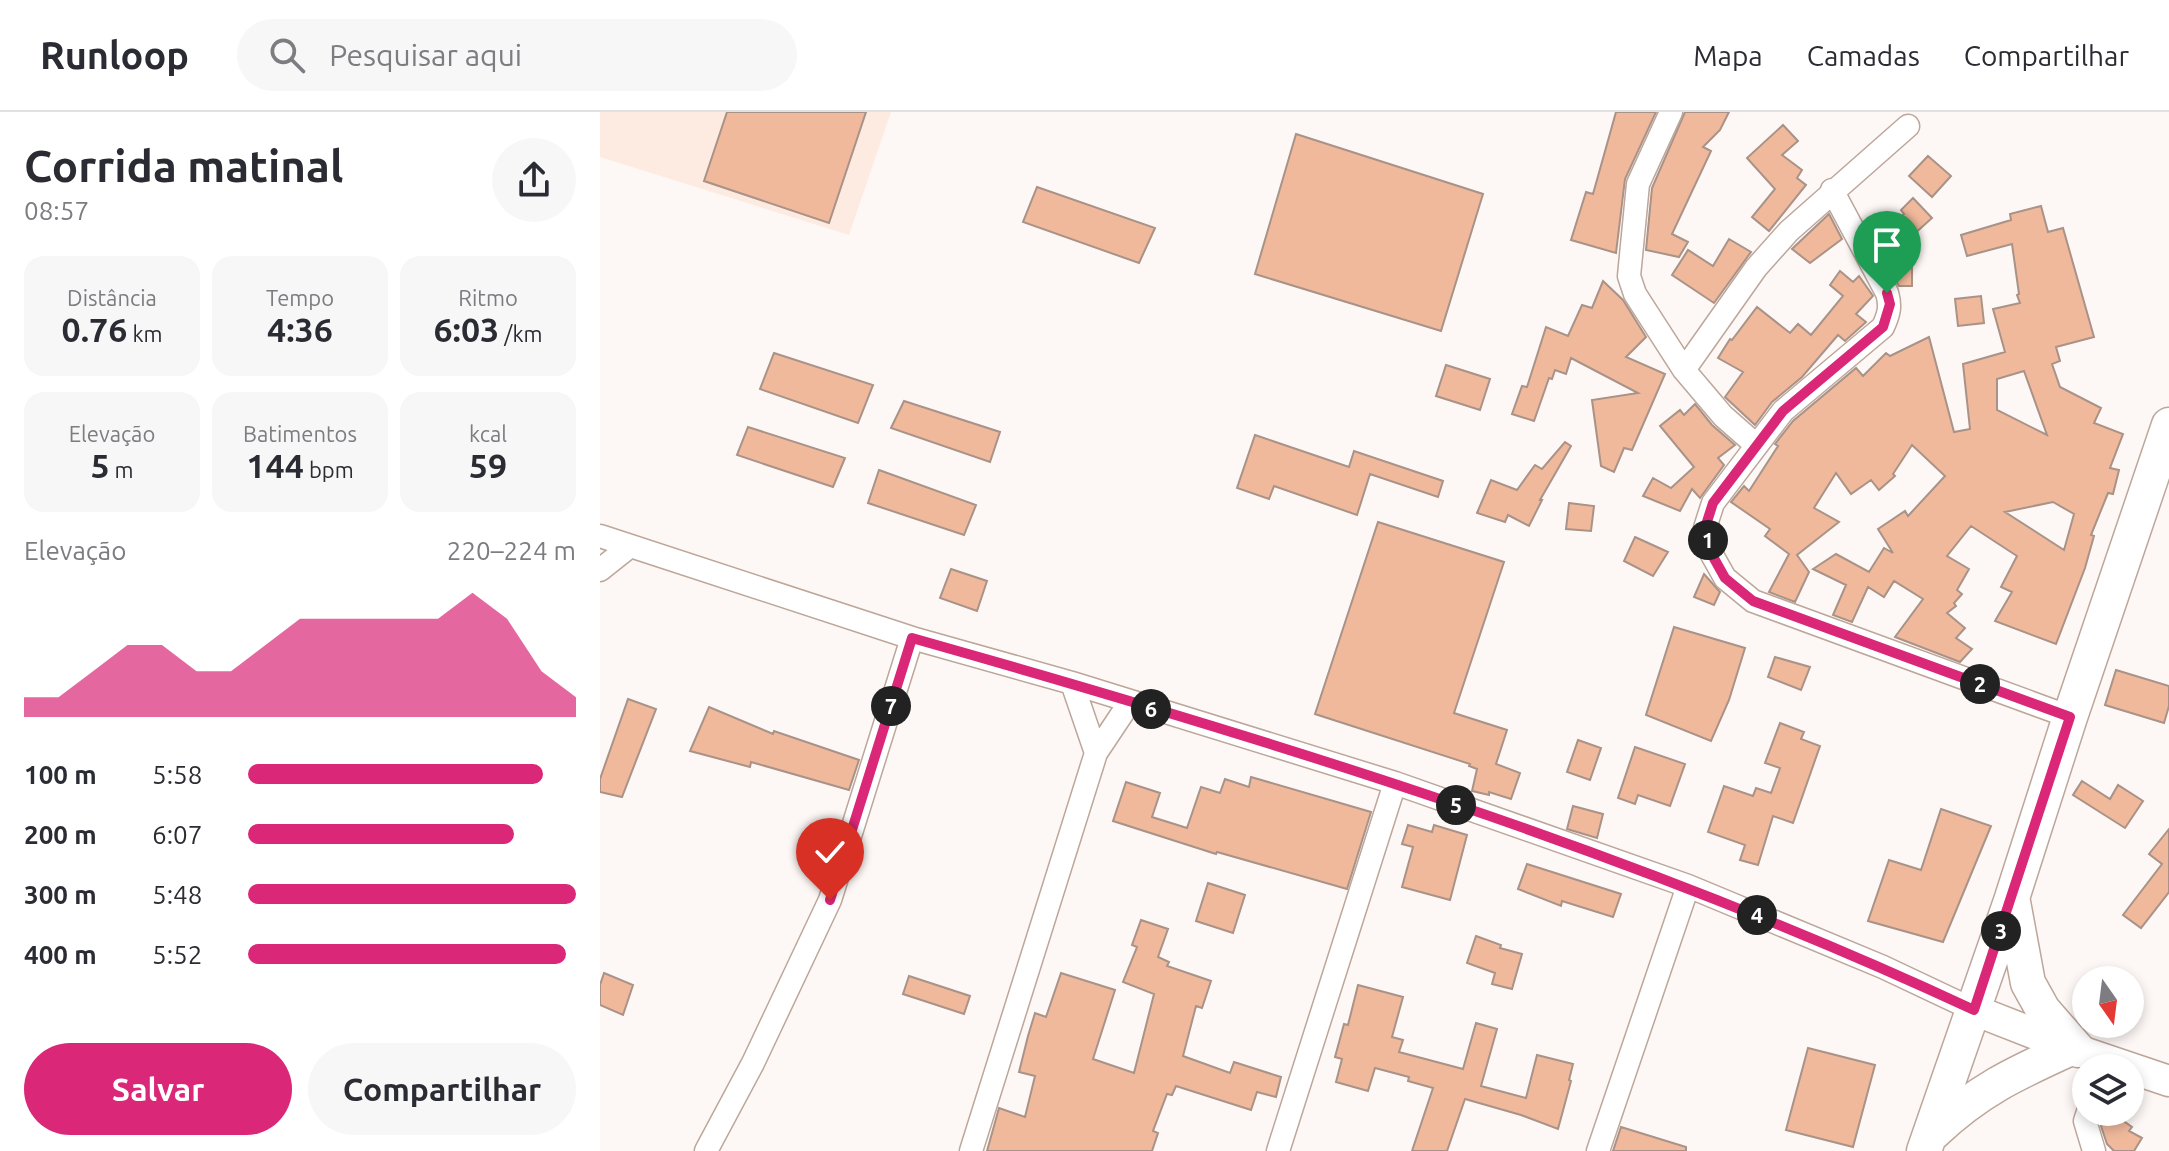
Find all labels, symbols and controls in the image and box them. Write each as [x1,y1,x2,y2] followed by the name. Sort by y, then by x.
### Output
[237,19,797,91] search box
[265,33,309,77] icon: search
[40,34,189,76] text: Runloop
[329,38,522,72] text: Pesquisar aqui
[1693,40,1763,71] text: Mapa
[1807,40,1920,71] text: Camadas
[1964,40,2129,71] text: Compartilhar
[492,138,576,222] button: share
[24,141,343,190] text: Corrida matinal
[24,196,89,225] text: 08:57
[1853,211,1921,293] pin
[1865,223,1909,267] icon: arrive
[67,285,157,310] text: Distância
[266,285,334,310] text: Tempo
[458,285,518,310] text: Ritmo
[61,310,127,348] text: 0.76
[267,310,333,348] text: 4:36
[433,310,499,348] text: 6:03
[127,321,163,346] text: km
[499,321,543,346] text: /km
[69,421,155,446] text: Elevação
[243,421,357,446] text: Batimentos
[469,421,507,446] text: kcal
[90,446,110,484] text: 5
[246,446,304,484] text: 144
[469,446,507,484] text: 59
[110,457,134,482] text: m
[304,457,354,482] text: bpm
[1688,520,1728,560] pin: 1
[1702,527,1714,552] text: 1
[24,536,126,565] text: Elevação
[447,536,576,565] text: 220–224 m
[1960,664,2000,704] pin: 2
[1974,671,1986,696] text: 2
[871,686,911,726] pin: 7
[1131,689,1171,729] pin: 6
[885,693,897,718] text: 7
[1145,696,1157,721] text: 6
[24,760,97,789] text: 100 m
[152,760,202,789] text: 5:58
[1436,785,1476,825] pin: 5
[1450,792,1462,817] text: 5
[796,818,864,900] pin
[24,820,97,849] text: 200 m
[152,820,202,849] text: 6:07
[808,830,852,874] icon: check
[24,880,97,909] text: 300 m
[152,880,202,909] text: 5:48
[1737,895,1777,935] pin: 4
[1751,902,1763,927] text: 4
[1981,911,2021,951] pin: 3
[1995,918,2007,943] text: 3
[24,940,97,969] text: 400 m
[152,940,202,969] text: 5:52
[2072,966,2144,1038] north arrow
[2072,966,2144,1126] map controls
[24,1043,292,1135] button: Salvar
[308,1043,576,1135] button: Compartilhar
[2072,1054,2144,1126] button: layers

